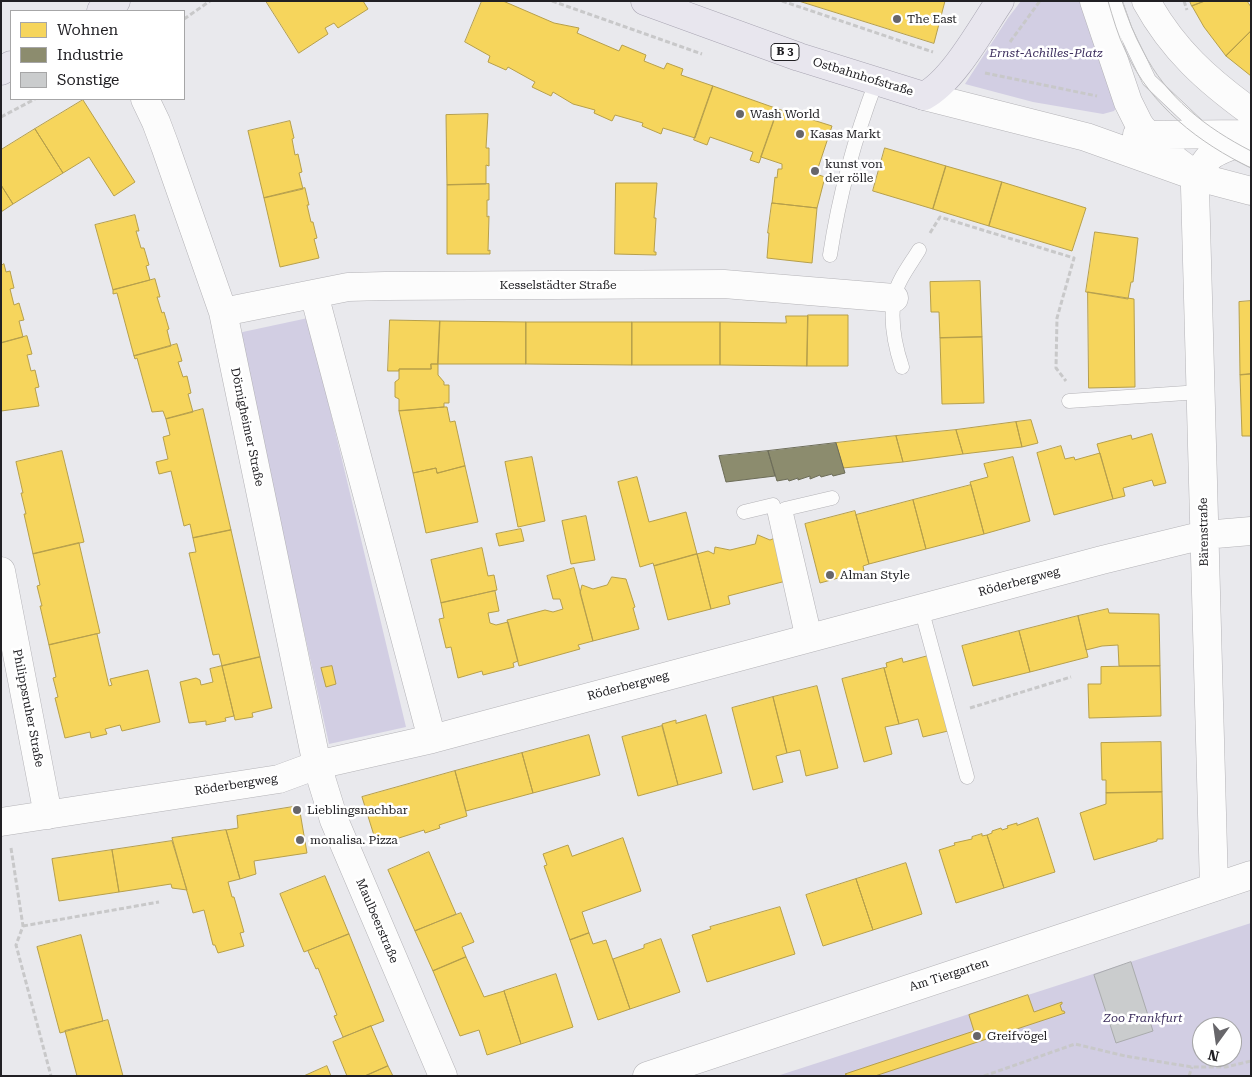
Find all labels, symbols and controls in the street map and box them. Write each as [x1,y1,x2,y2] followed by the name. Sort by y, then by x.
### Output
[10,10,185,100] legend
[907,12,957,26] place label: The East
[891,13,903,25] marker: The East
[57,21,118,39] text: Wohnen
[771,44,799,61] road number: B 3
[57,46,123,64] text: Industrie
[989,46,1103,60] park label: Ernst-Achilles-Platz
[811,55,915,99] street label: Ostbahnhofstraße
[57,71,119,89] text: Sonstige
[750,107,820,121] place label: Wash World
[734,108,746,120] marker: Wash World
[810,127,881,141] place label: Kasas Markt
[794,128,806,140] marker: Kasas Markt
[825,157,883,185] place label: kunst von der rölle
[809,165,821,177] marker: kunst von der rölle
[500,278,616,292] street label: Kesselstädter Straße
[227,366,267,488] street label: Dörnigheimer Straße
[1196,497,1212,567] street label: Bärenstraße
[977,564,1061,600] street label: Röderbergweg
[840,568,910,582] place label: Alman Style
[824,569,836,581] marker: Alman Style
[9,648,47,768] street label: Philippsruher Straße
[586,668,670,704] street label: Röderbergweg
[193,771,279,799] street label: Röderbergweg
[307,803,408,817] place label: Lieblingsnachbar
[291,804,303,816] marker: Lieblingsnachbar
[310,833,398,847] place label: monalisa. Pizza
[294,834,306,846] marker: monalisa. Pizza
[353,877,401,965] street label: Maulbeerstraße
[908,955,990,995] street label: Am Tiergarten
[1104,1011,1182,1025] park label: Zoo Frankfurt
[1192,1017,1242,1067] north arrow
[987,1029,1047,1043] place label: Greifvögel
[971,1030,983,1042] marker: Greifvögel
[1206,1047,1221,1065] text: N

